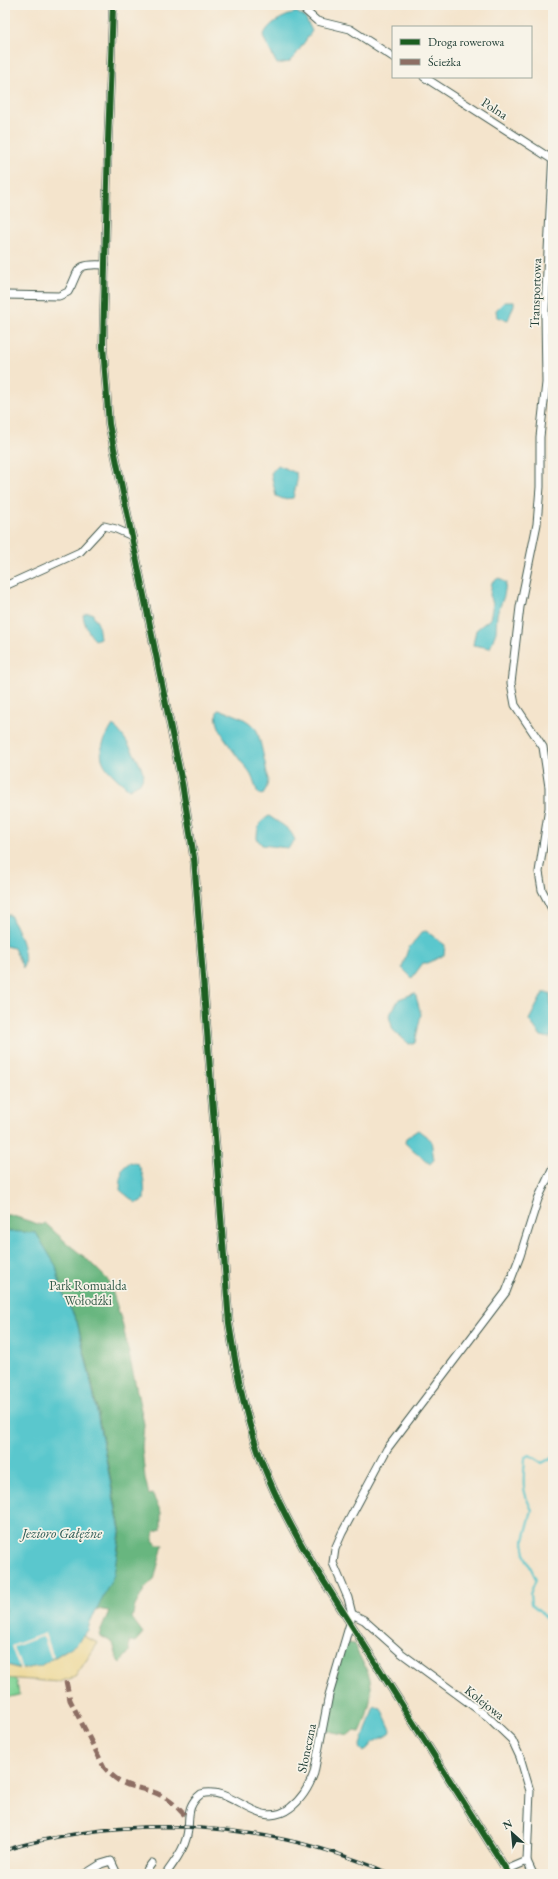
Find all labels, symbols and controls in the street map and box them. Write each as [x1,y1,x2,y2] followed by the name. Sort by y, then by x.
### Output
[392,26,532,78] legend
[428,34,505,50] text: Droga rowerowa
[428,54,461,70] text: Ścieżka
[478,94,512,124] street label: Polna
[526,257,545,328] street label: Transportowa
[49,1277,128,1309] park label: Park Romualda Wołodźki
[19,1524,102,1542] water label: Jezioro Gałęźne
[461,1681,509,1724] street label: Kolejowa
[293,1721,320,1774] street label: Słoneczna
[492,1813,532,1853] north arrow
[500,1816,515,1832] text: N

